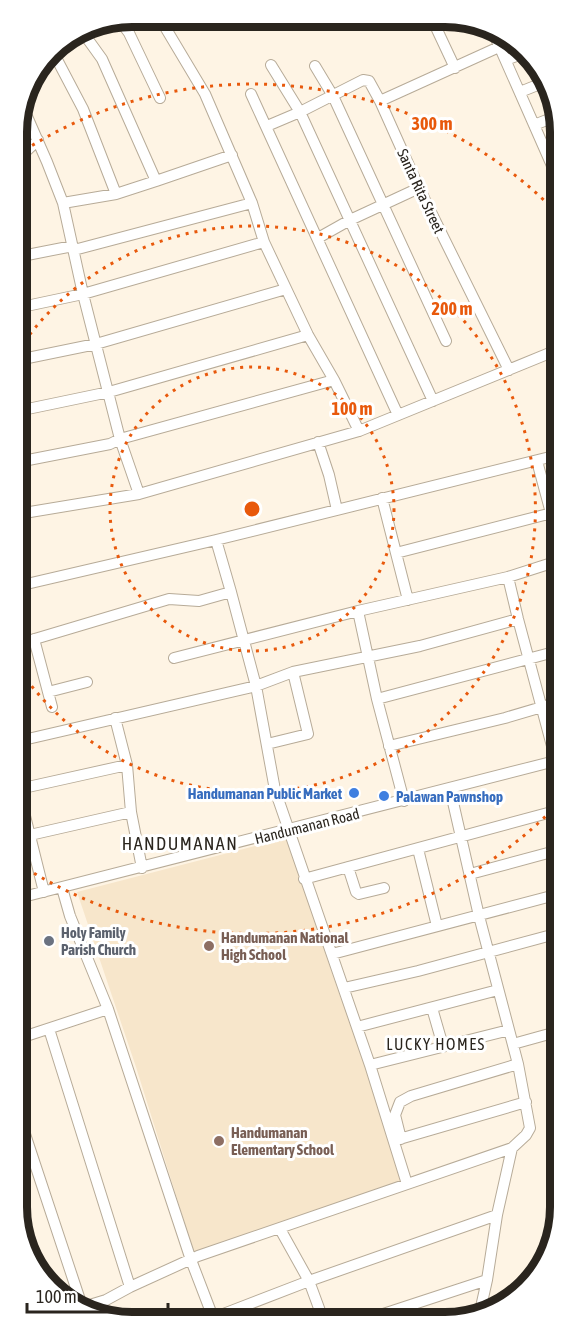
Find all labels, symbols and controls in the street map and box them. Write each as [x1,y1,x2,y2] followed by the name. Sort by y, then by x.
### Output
[412,113,452,134] text: 300 m
[394,146,448,236] street label: Santa Rita Street
[432,298,472,319] text: 200 m
[332,398,372,419] text: 100 m
[242,499,262,519] centre of rings
[188,785,343,802] place label: Handumanan Public Market
[347,786,361,800] marker: Handumanan Public Market
[396,788,503,805] place label: Palawan Pawnshop
[377,789,391,803] marker: Palawan Pawnshop
[253,805,361,847] street label: Handumanan Road
[122,833,238,854] district label: HANDUMANAN
[61,924,136,958] place label: Holy Family Parish Church
[221,929,350,963] place label: Handumanan National High School
[42,934,56,948] marker: Holy Family Parish Church
[202,939,216,953] marker: Handumanan National High School
[386,1035,486,1053] district label: LUCKY HOMES
[231,1124,335,1158] place label: Handumanan Elementary School
[212,1134,226,1148] marker: Handumanan Elementary School
[27,1276,168,1314] scale bar
[36,1286,77,1307] text: 100 m

